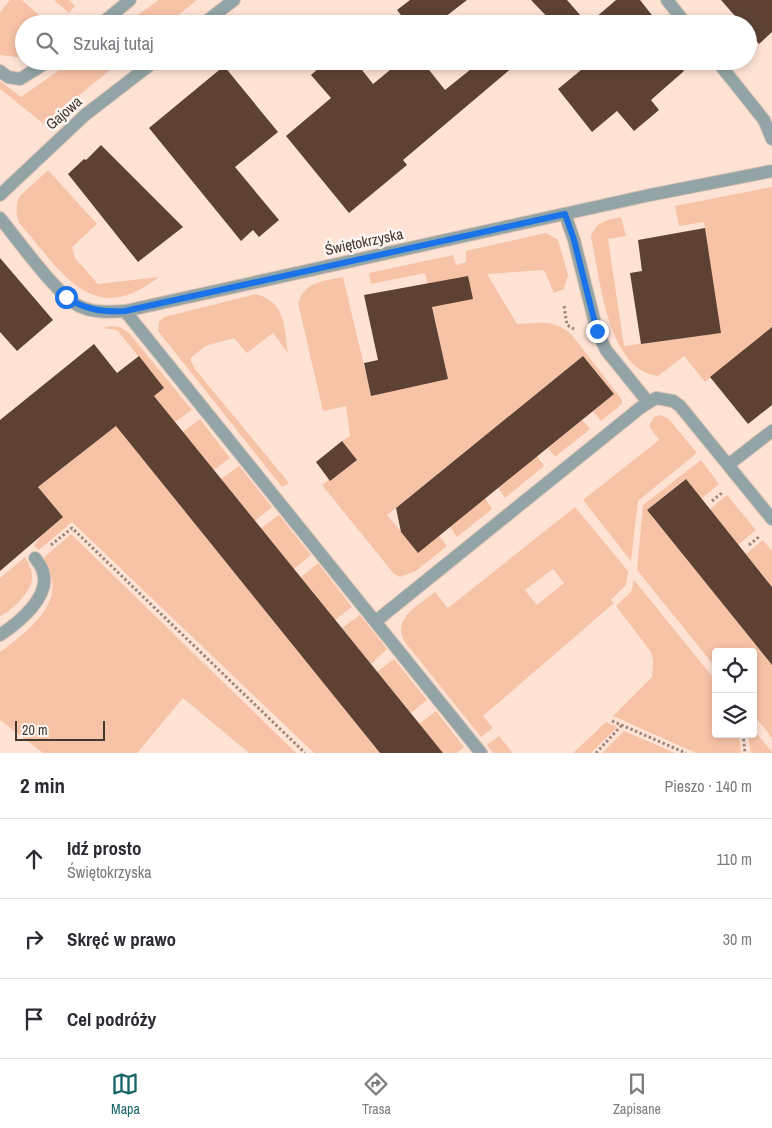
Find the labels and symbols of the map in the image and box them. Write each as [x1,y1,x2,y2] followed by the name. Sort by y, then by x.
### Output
[41,91,86,134] street label: Gajowa
[323,223,405,260] street label: Świętokrzyska
[55,286,78,309] route start
[586,320,609,343] route end
[15,718,105,741] scale bar

